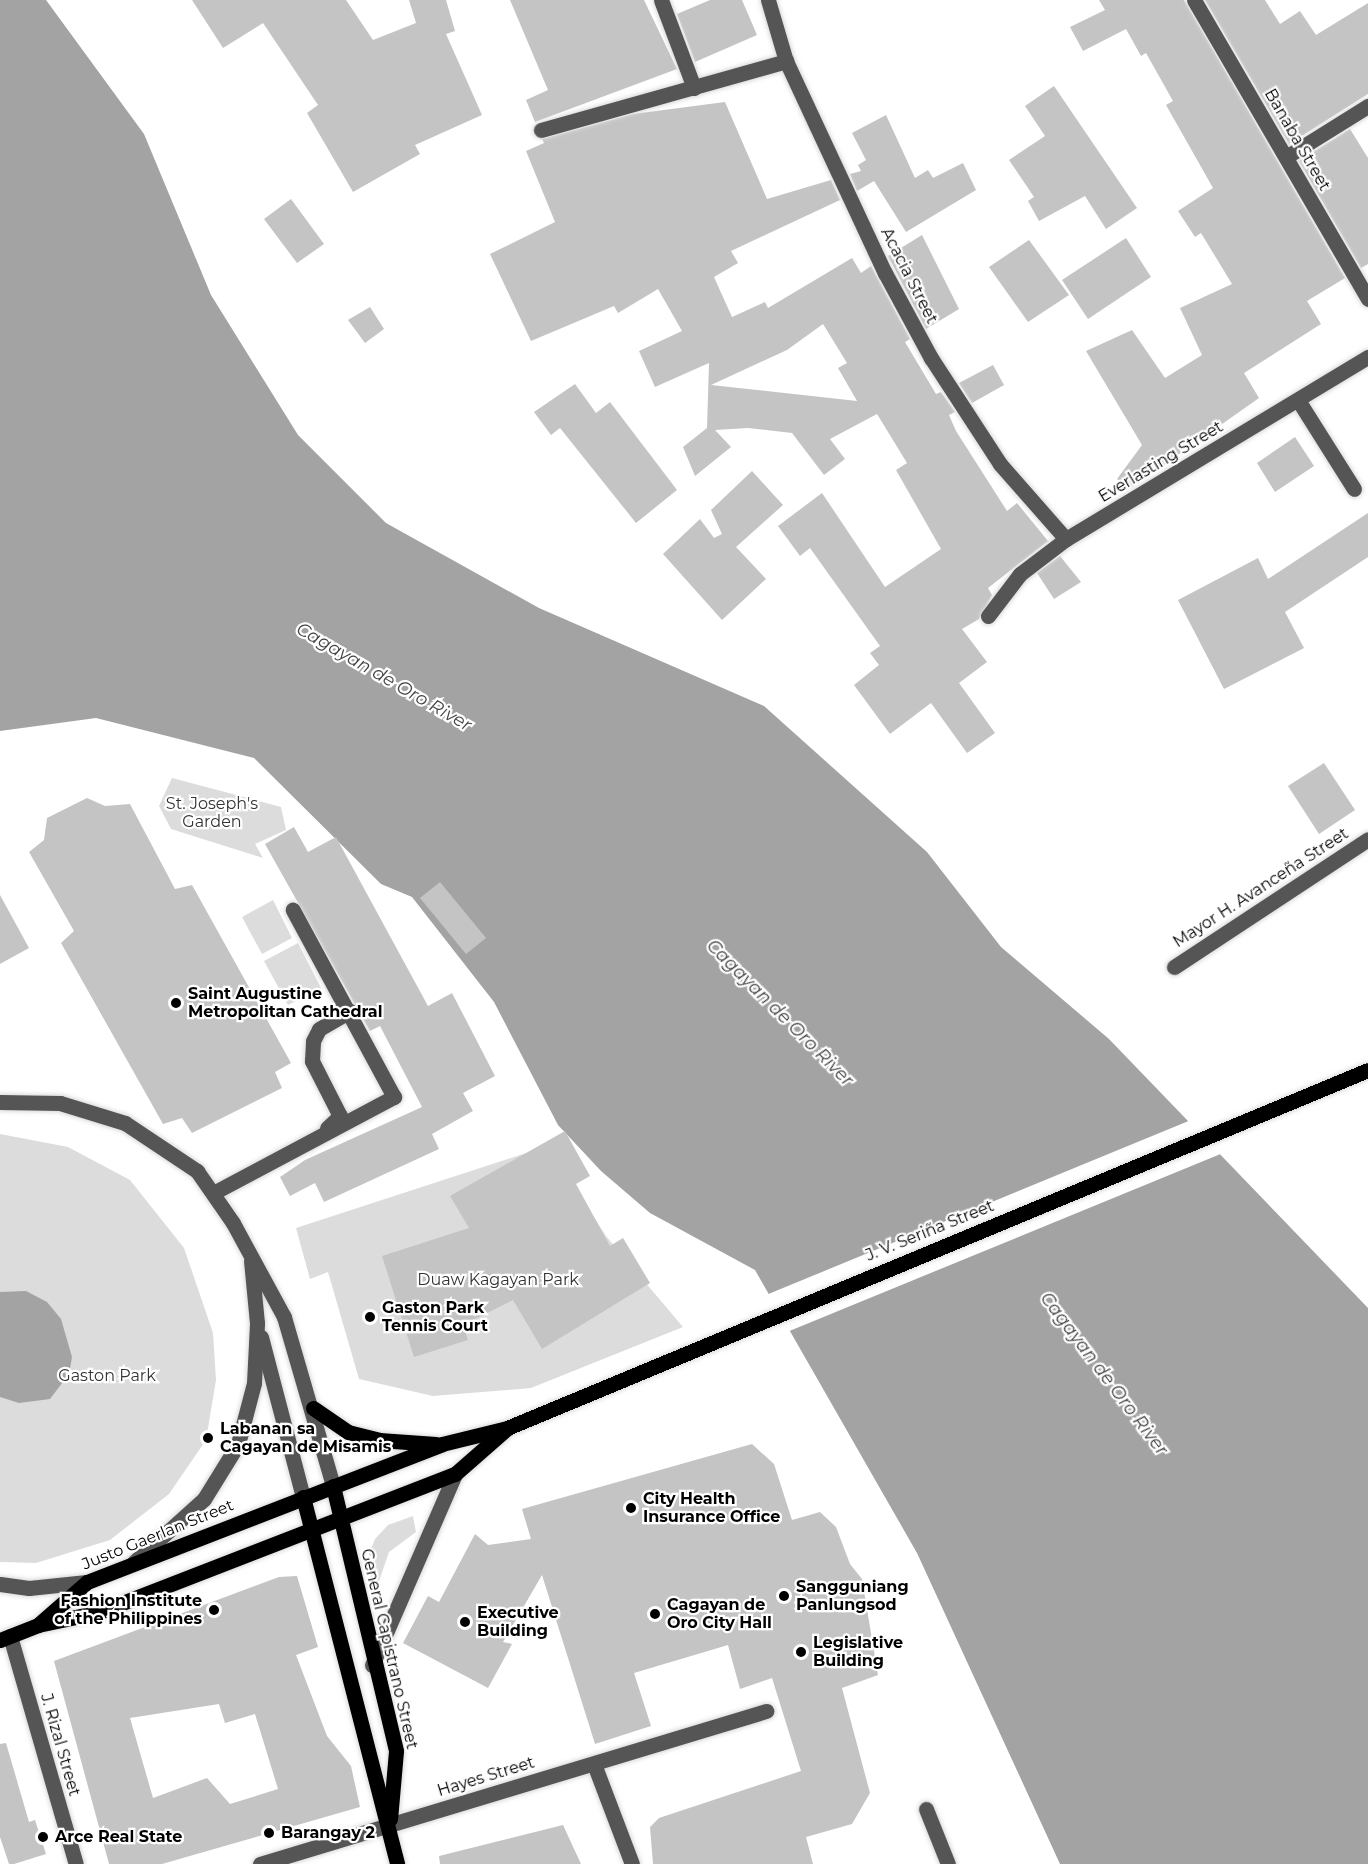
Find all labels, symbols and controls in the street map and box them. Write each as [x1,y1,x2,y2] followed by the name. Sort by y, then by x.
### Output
[1260,86,1334,194] street label: Banaba Street
[877,225,941,327] street label: Acacia Street
[1095,417,1227,507] street label: Everlasting Street
[292,618,476,736] water label: Cagayan de Oro River
[166,794,258,832] park label: St. Joseph's Garden
[1170,824,1352,952] street label: Mayor H. Avanceña Street
[702,935,858,1091] water label: Cagayan de Oro River
[188,984,382,1022] place label: Saint Augustine Metropolitan Cathedral
[169,996,183,1010] marker: Saint Augustine Metropolitan Cathedral
[863,1197,997,1265] street label: J. V. Seriña Street
[417,1270,579,1290] park label: Duaw Kagayan Park
[1035,1288,1173,1460] water label: Cagayan de Oro River
[382,1298,488,1336] place label: Gaston Park Tennis Court
[363,1310,377,1324] marker: Gaston Park Tennis Court
[58,1366,156,1386] park label: Gaston Park
[220,1419,391,1457] place label: Labanan sa Cagayan de Misamis
[201,1431,215,1445] marker: Labanan sa Cagayan de Misamis
[643,1489,780,1527] place label: City Health Insurance Office
[79,1496,237,1574] street label: Justo Gaerlan Street
[624,1501,638,1515] marker: City Health Insurance Office
[357,1547,421,1751] street label: General Capistrano Street
[796,1577,909,1615] place label: Sangguniang Panlungsod
[777,1589,791,1603] marker: Sangguniang Panlungsod
[54,1591,202,1629] place label: Fashion Institute of the Philippines
[667,1595,772,1633] place label: Cagayan de Oro City Hall
[207,1603,221,1617] marker: Fashion Institute of the Philippines
[477,1603,559,1641] place label: Executive Building
[648,1607,662,1621] marker: Cagayan de Oro City Hall
[458,1615,472,1629] marker: Executive Building
[813,1633,903,1671] place label: Legislative Building
[794,1645,808,1659] marker: Legislative Building
[36,1691,84,1799] street label: J. Rizal Street
[435,1753,537,1801] street label: Hayes Street
[281,1823,375,1843] place label: Barangay 2
[262,1826,276,1840] marker: Barangay 2
[55,1827,182,1847] place label: Arce Real State
[36,1830,50,1844] marker: Arce Real State

